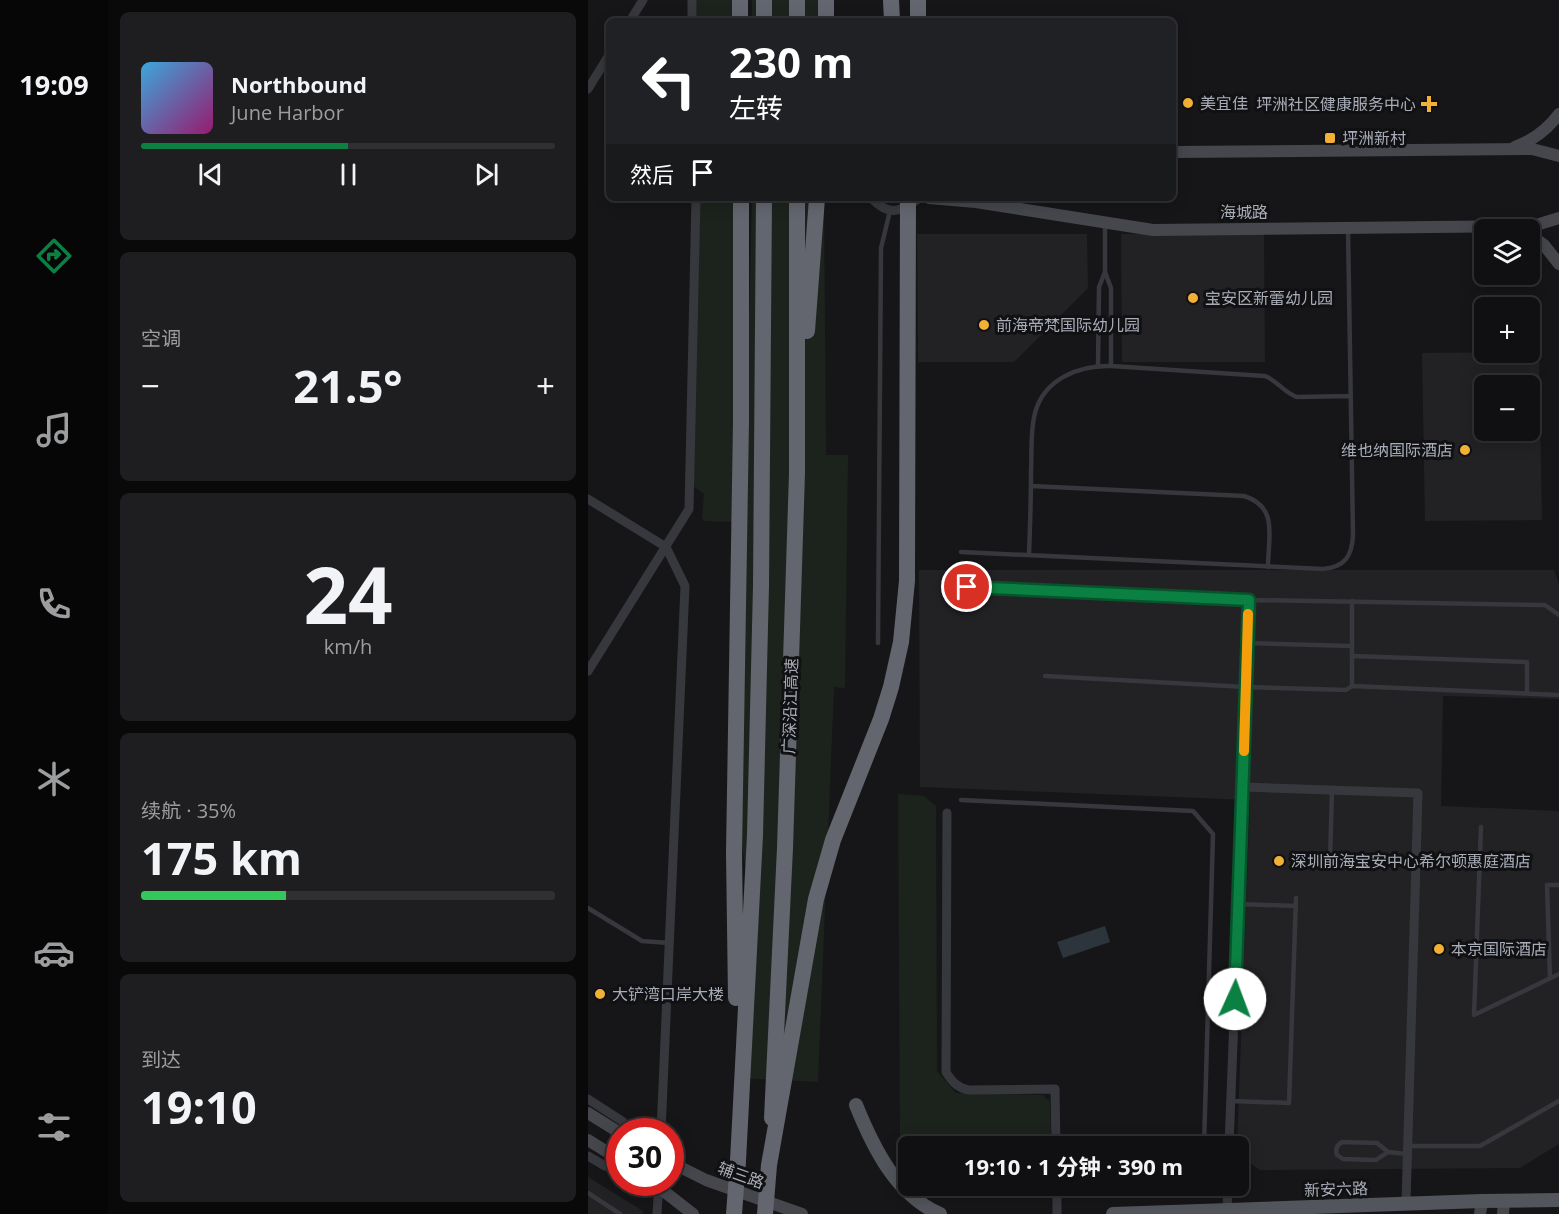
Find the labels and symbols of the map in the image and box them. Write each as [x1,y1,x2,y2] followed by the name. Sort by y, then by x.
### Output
[1200,92,1248,114] place label: 美宜佳
[1256,93,1416,115] place label: 坪洲社区健康服务中心
[1420,95,1438,113] marker: 坪洲社区健康服务中心
[1181,96,1195,110] marker: 美宜佳
[1342,127,1406,149] place label: 坪洲新村
[1323,131,1337,145] marker: 坪洲新村
[1220,201,1268,223] street label: 海城路
[1205,287,1333,309] place label: 宝安区新蕾幼儿园
[1186,291,1200,305] marker: 宝安区新蕾幼儿园
[996,314,1140,336] place label: 前海帝梵国际幼儿园
[977,318,991,332] marker: 前海帝梵国际幼儿园
[1341,439,1453,461] place label: 维也纳国际酒店
[1458,443,1472,457] marker: 维也纳国际酒店
[941,561,992,612] pin
[777,658,803,754] street label: 广深沿江高速
[1291,850,1531,872] place label: 深圳前海宝安中心希尔顿惠庭酒店
[1272,854,1286,868] marker: 深圳前海宝安中心希尔顿惠庭酒店
[1451,938,1547,960] place label: 本京国际酒店
[1432,942,1446,956] marker: 本京国际酒店
[1203,967,1267,1031] position arrow
[612,983,724,1005] place label: 大铲湾口岸大楼
[593,987,607,1001] marker: 大铲湾口岸大楼
[606,1118,684,1196] speed limit sign: 30
[715,1156,767,1194] street label: 辅三路
[1304,1177,1368,1201] street label: 新安六路

